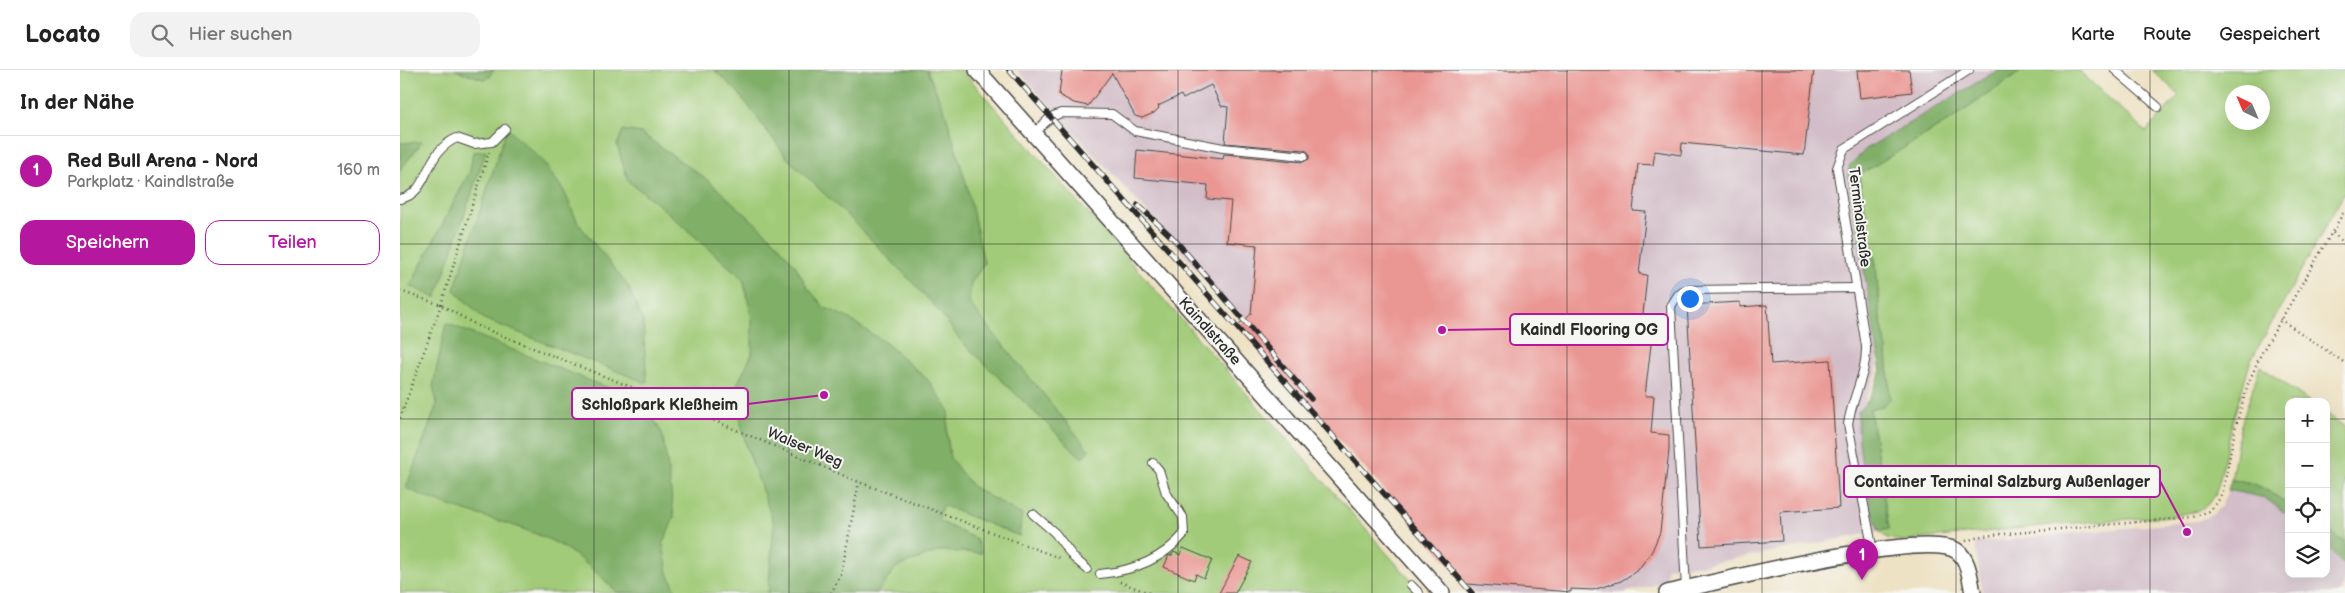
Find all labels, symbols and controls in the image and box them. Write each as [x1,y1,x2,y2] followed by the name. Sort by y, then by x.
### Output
[130,12,480,57] search box
[25,20,100,49] text: Locato
[148,21,176,49] icon: search
[188,23,293,46] text: Hier suchen
[2071,24,2115,45] text: Karte
[2143,24,2191,45] text: Route
[2219,24,2320,45] text: Gespeichert
[2225,85,2270,130] north arrow
[20,90,134,115] text: In der Nähe
[67,150,258,173] text: Red Bull Arena - Nord
[33,161,39,180] text: 1
[337,161,380,180] text: 160 m
[1844,166,1875,268] street label: Terminalstraße
[67,173,234,192] text: Parkplatz · Kaindlstraße
[20,220,195,265] button: Speichern
[205,220,380,265] button: Teilen
[1677,286,1703,312] your location
[1174,293,1245,369] street label: Kaindlstraße
[1510,314,1668,345] callout: Kaindl Flooring OG
[1520,321,1658,340] text: Kaindl Flooring OG
[572,388,748,419] callout: Schloßpark Kleßheim
[582,396,738,415] text: Schloßpark Kleßheim
[2285,398,2330,578] map controls
[2285,398,2330,443] button: +
[764,423,845,472] street label: Walser Weg
[2285,443,2330,488] button: −
[1844,466,2160,497] callout: Container Terminal Salzburg Außenlager
[1854,473,2151,492] text: Container Terminal Salzburg Außenlager
[2285,488,2330,533] button: locate
[2285,533,2330,578] button: layers
[1846,539,1878,580] pin: 1

